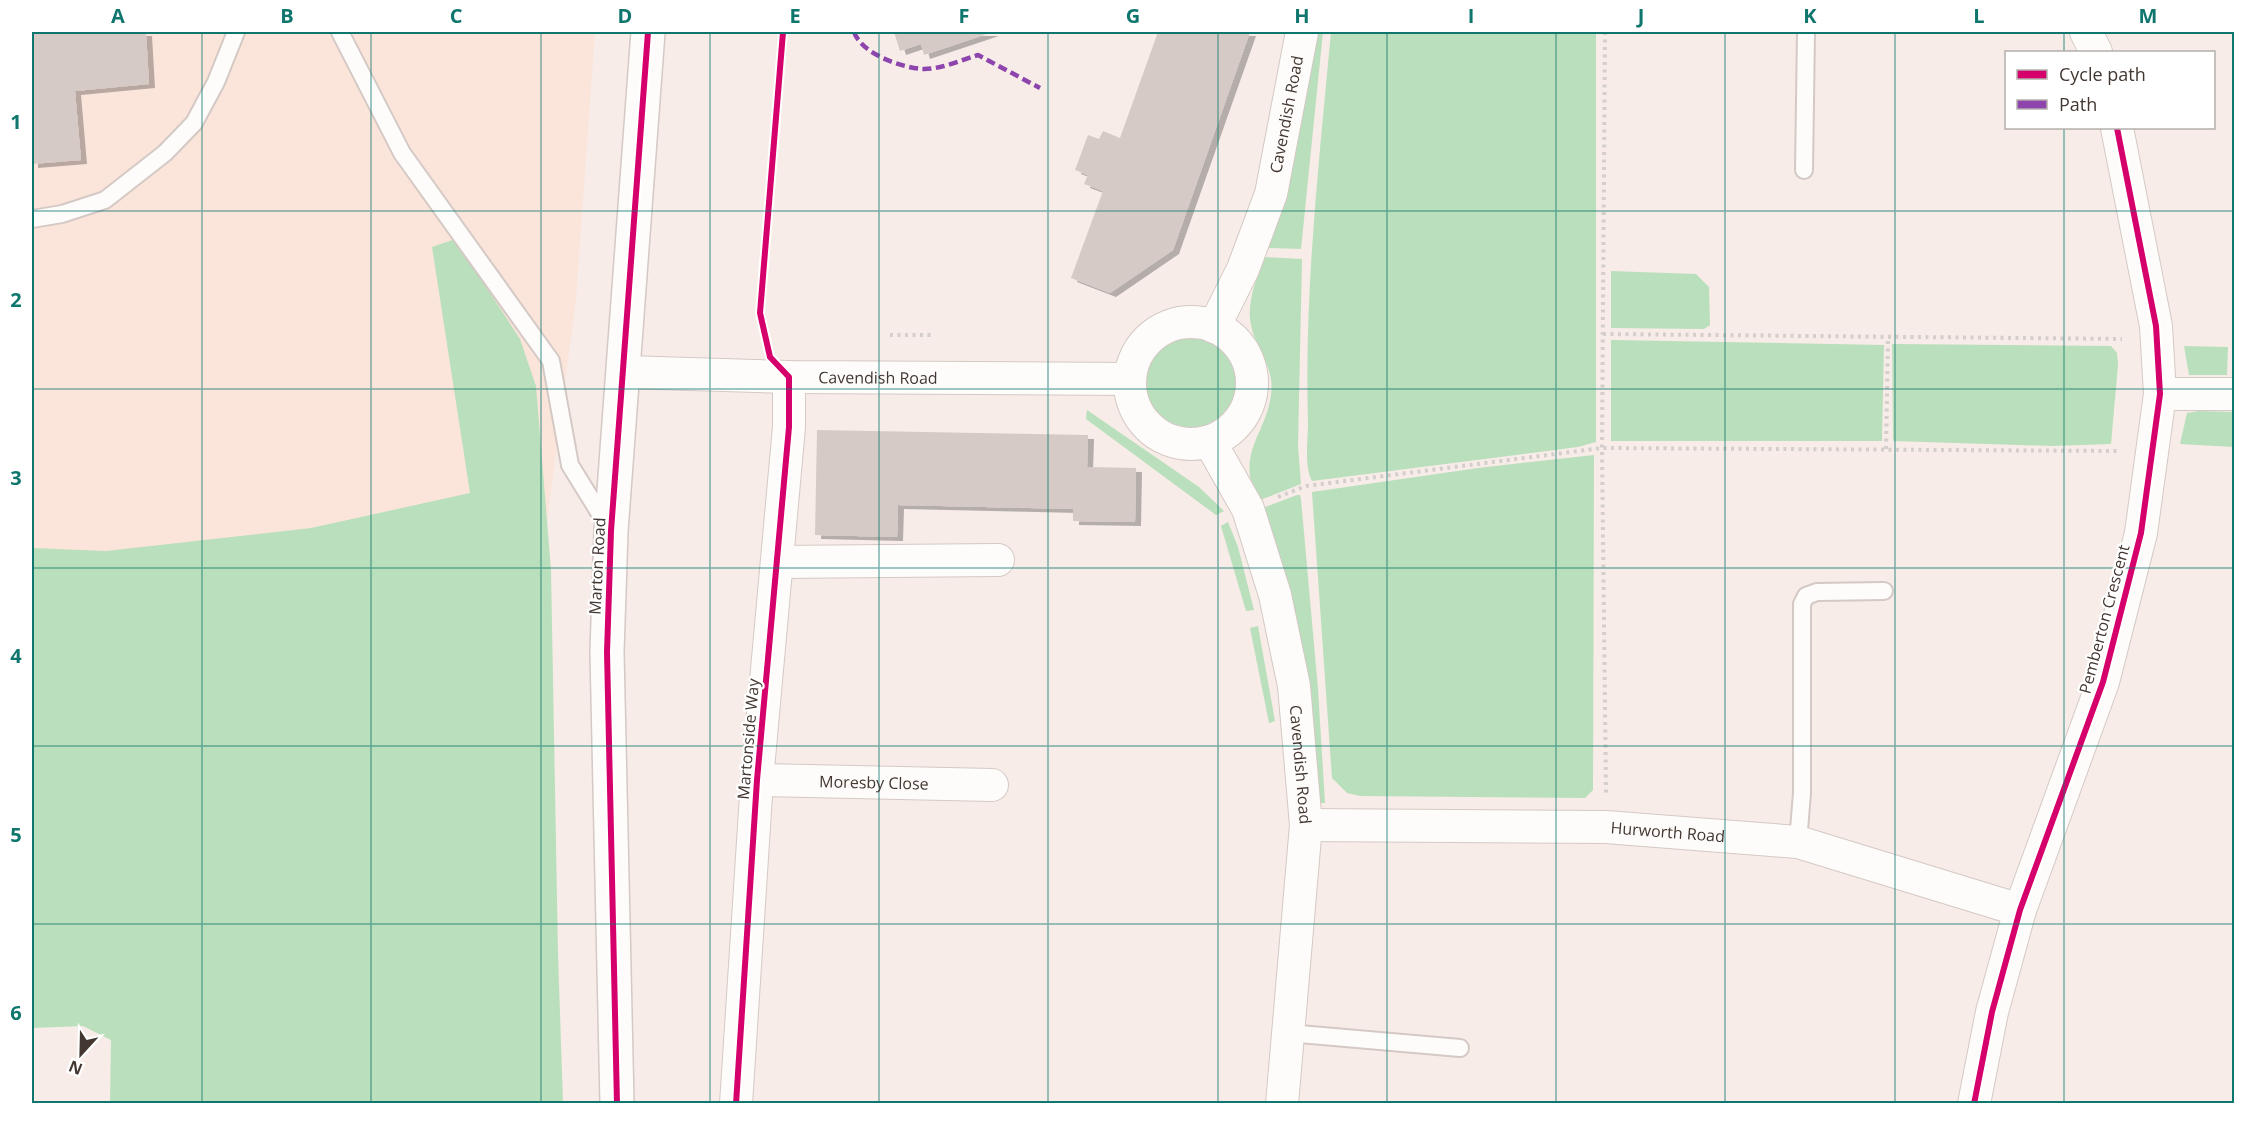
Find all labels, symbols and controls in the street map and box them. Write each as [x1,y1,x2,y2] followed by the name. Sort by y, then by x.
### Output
[111,2,125,29] text: A
[280,2,294,29] text: B
[450,2,463,29] text: C
[618,2,632,29] text: D
[789,2,801,29] text: E
[959,2,969,29] text: F
[1126,2,1140,29] text: G
[1294,2,1310,29] text: H
[1468,2,1474,29] text: I
[1636,2,1644,29] text: J
[1803,2,1817,29] text: K
[1973,2,1985,29] text: L
[2139,2,2157,29] text: M
[2005,51,2215,129] legend
[1264,54,1308,175] street label: Cavendish Road
[2059,62,2146,86] text: Cycle path
[2059,92,2097,116] text: Path
[10,108,22,135] text: 1
[10,286,22,313] text: 2
[818,366,938,389] street label: Cavendish Road
[10,464,22,491] text: 3
[583,517,611,615] street label: Marton Road
[2074,542,2135,696] street label: Pemberton Crescent
[10,642,22,669] text: 4
[732,677,764,800] street label: Martonside Way
[1285,704,1317,825] street label: Cavendish Road
[819,770,929,795] street label: Moresby Close
[1610,816,1726,847] street label: Hurworth Road
[10,821,22,848] text: 5
[10,999,22,1026] text: 6
[51,1024,111,1084] north arrow
[65,1055,86,1081] text: N

